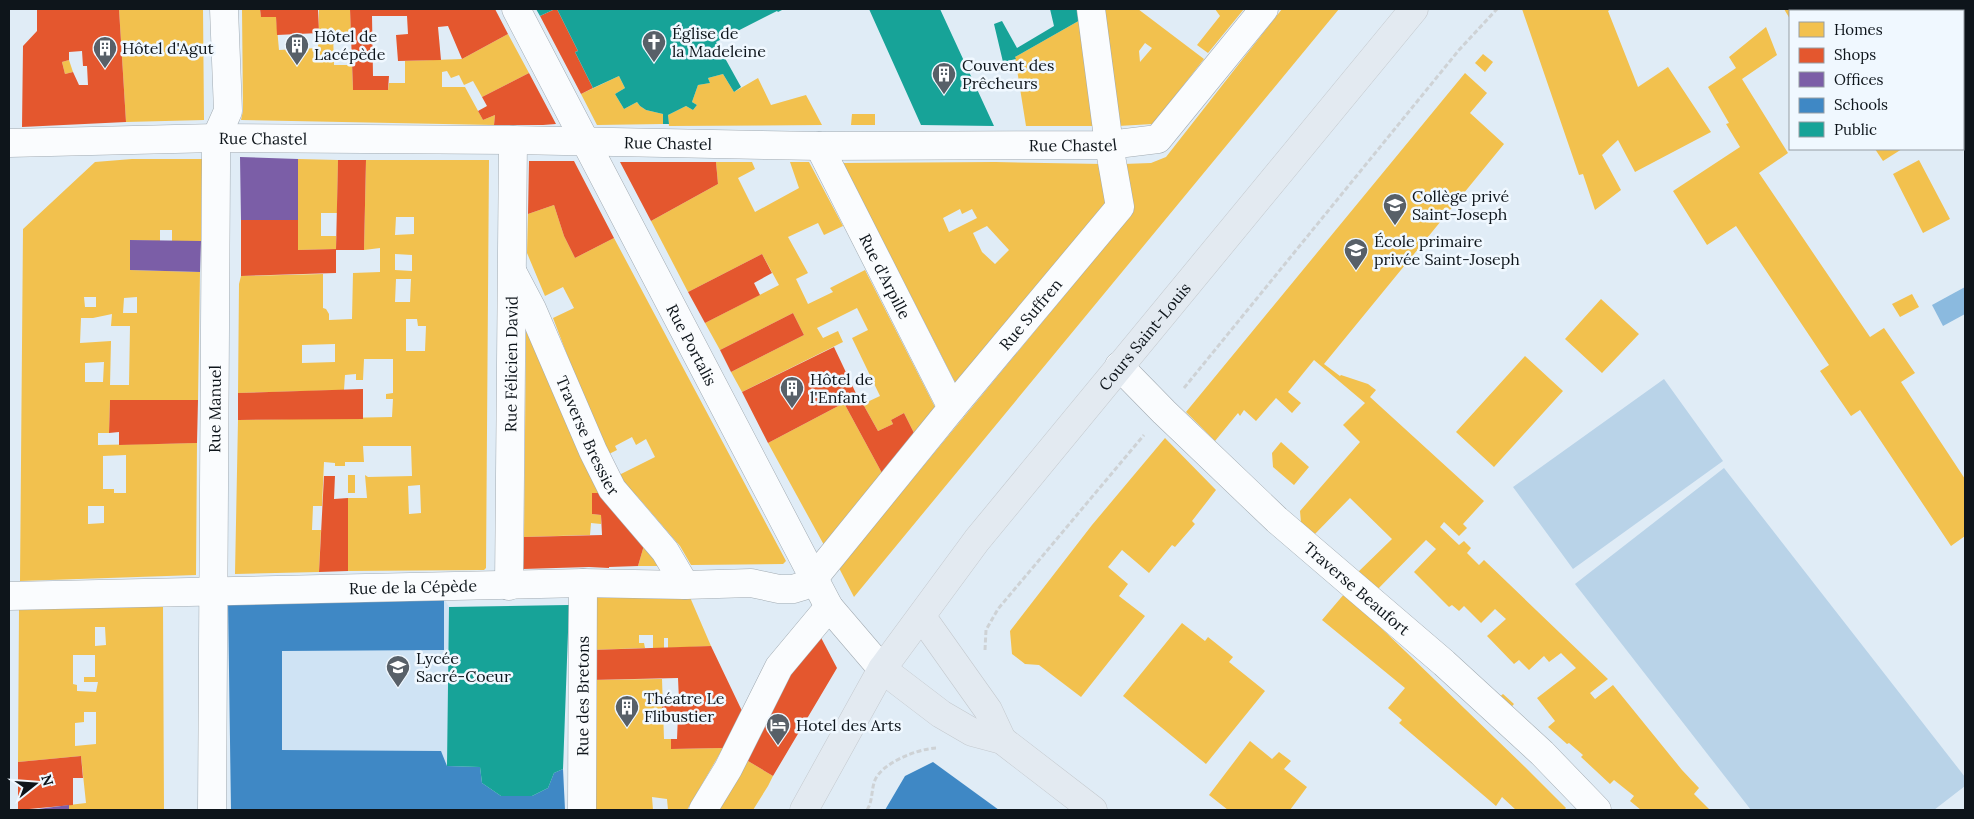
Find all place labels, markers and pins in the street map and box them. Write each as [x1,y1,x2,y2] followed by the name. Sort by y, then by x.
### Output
[672,23,766,61] place label: Église de la Madeleine
[314,26,386,64] place label: Hôtel de Lacépède
[641,29,667,63] church icon: Église de la Madeleine
[284,32,310,66] building icon: Hôtel de Lacépède
[92,35,118,69] building icon: Hôtel d'Agut
[122,38,214,58] place label: Hôtel d'Agut
[962,55,1054,93] place label: Couvent des Prêcheurs
[931,61,957,95] building icon: Couvent des Prêcheurs
[1412,186,1510,224] place label: Collège privé Saint-Joseph
[1382,192,1408,226] school or university icon: Collège privé Saint-Joseph
[1374,231,1520,269] place label: École primaire privée Saint-Joseph
[1343,237,1369,271] school or university icon: École primaire privée Saint-Joseph
[810,369,873,407] place label: Hôtel de l'Enfant
[779,375,805,409] building icon: Hôtel de l'Enfant
[416,648,511,686] place label: Lycée Sacré-Coeur
[385,654,411,688] school or university icon: Lycée Sacré-Coeur
[644,688,725,726] place label: Théatre Le Flibustier
[614,694,640,728] building icon: Théatre Le Flibustier
[765,712,791,746] hotel icon: Hotel des Arts
[796,715,901,735] place label: Hotel des Arts

